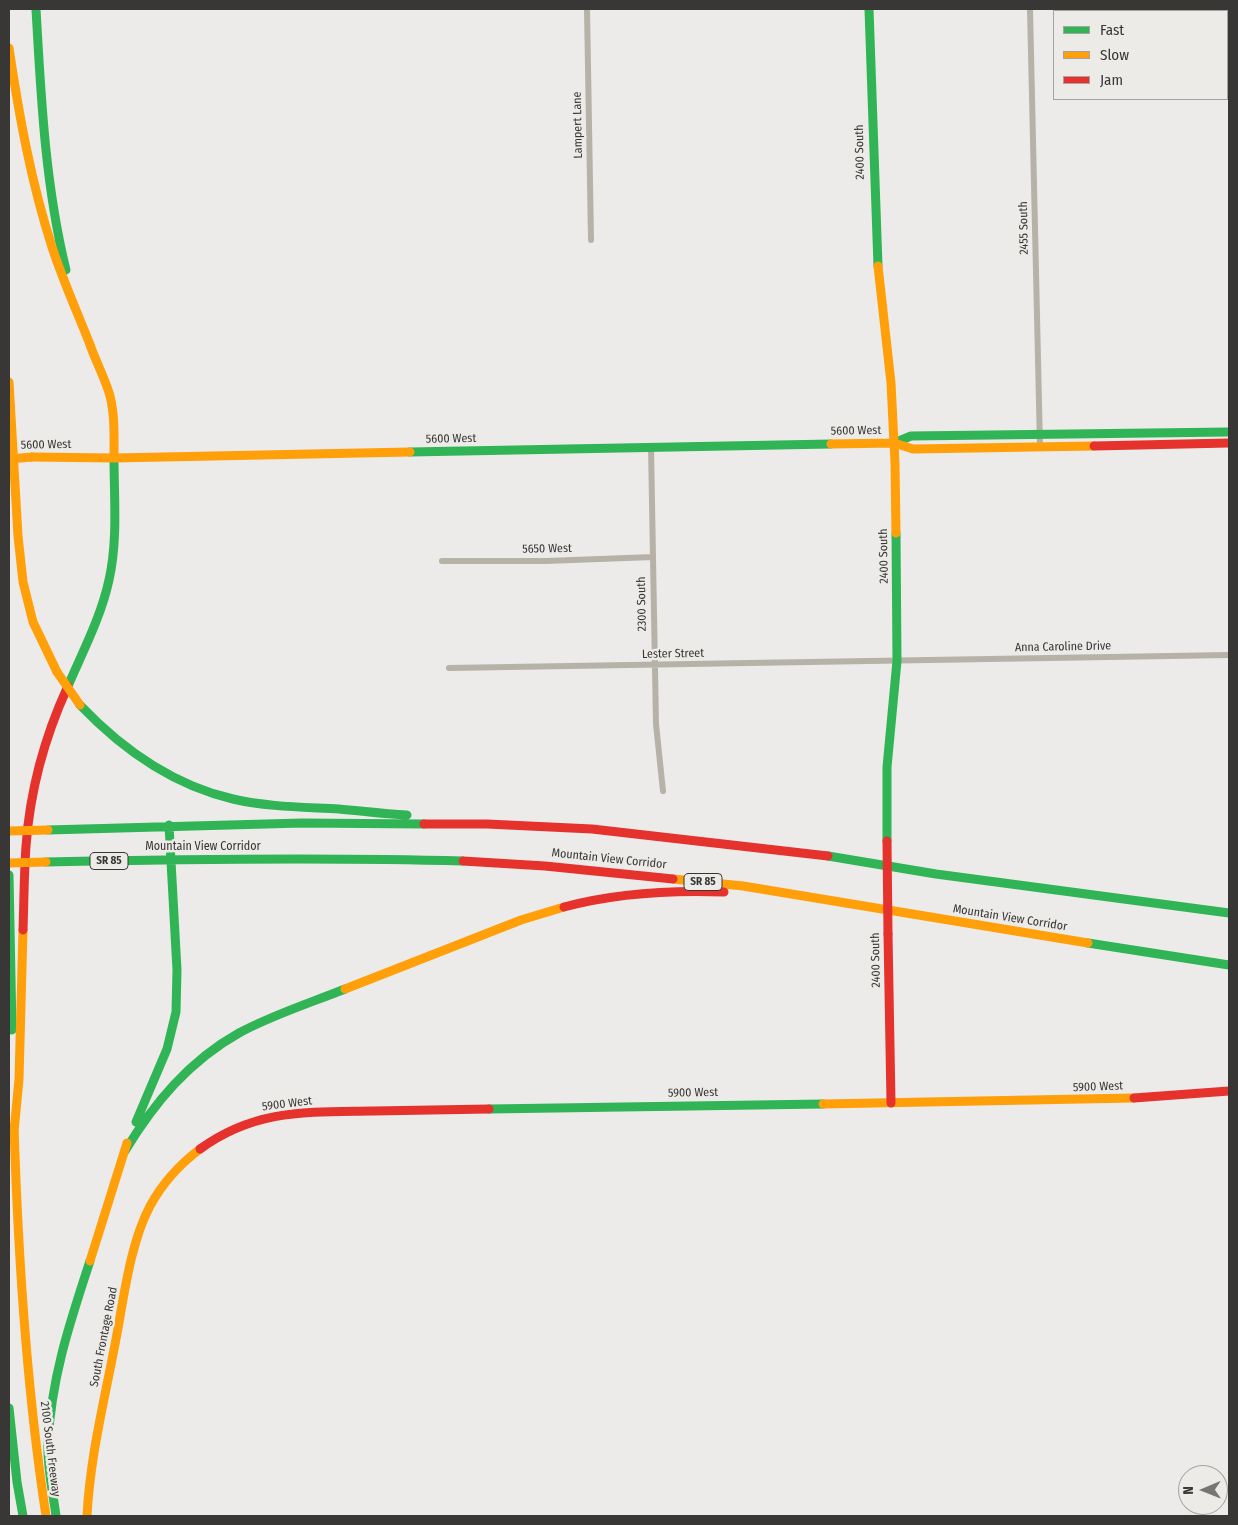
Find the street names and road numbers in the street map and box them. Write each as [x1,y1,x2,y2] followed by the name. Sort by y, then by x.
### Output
[570,91,586,159] street label: Lampert Lane
[852,124,868,180] street label: 2400 South
[1016,201,1032,255] street label: 2455 South
[831,423,881,439] street label: 5600 West
[426,431,476,447] street label: 5600 West
[21,437,71,453] street label: 5600 West
[876,528,892,584] street label: 2400 South
[522,541,572,557] street label: 5650 West
[634,576,650,632] street label: 2300 South
[1015,639,1111,655] street label: Anna Caroline Drive
[642,646,704,662] street label: Lester Street
[145,840,261,854] street label: Mountain View Corridor
[551,846,667,872] street label: Mountain View Corridor
[90,852,128,869] road number: SR 85
[684,874,722,890] road number: SR 85
[952,902,1068,934] street label: Mountain View Corridor
[868,932,884,988] street label: 2400 South
[1073,1079,1123,1095] street label: 5900 West
[668,1085,718,1101] street label: 5900 West
[261,1094,313,1114] street label: 5900 West
[87,1286,121,1388] street label: South Frontage Road
[37,1401,63,1497] street label: 2100 South Freeway

